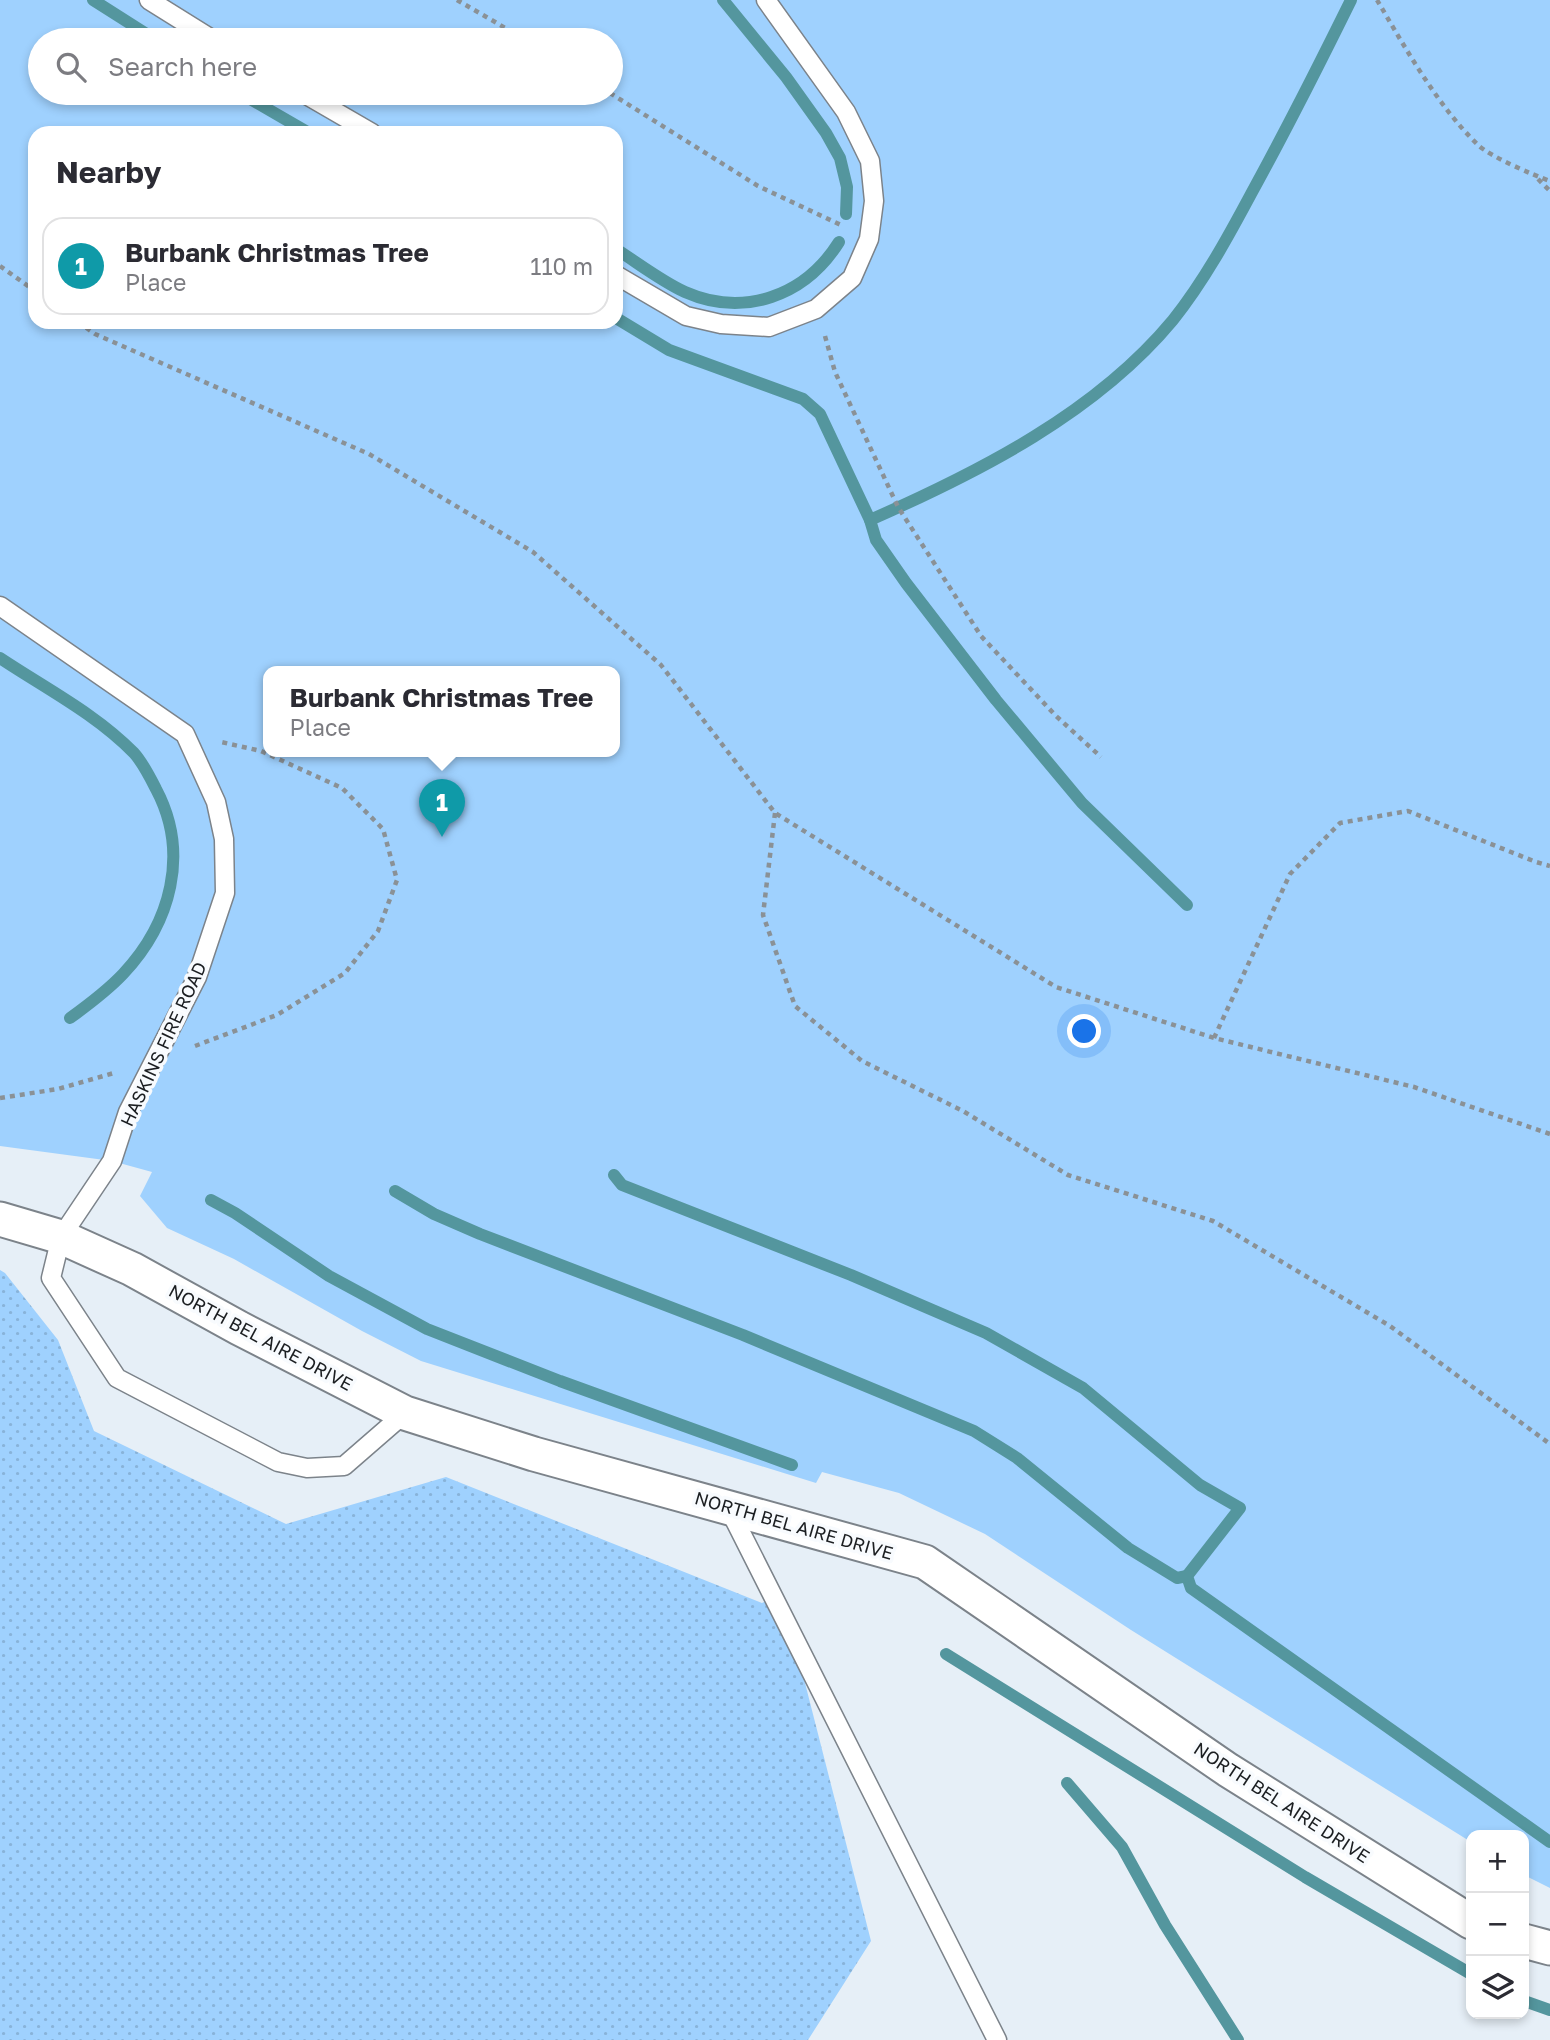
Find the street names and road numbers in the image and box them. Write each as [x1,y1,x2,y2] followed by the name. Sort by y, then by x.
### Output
[115,958,211,1130] street label: HASKINS FIRE ROAD
[165,1279,357,1395] street label: NORTH BEL AIRE DRIVE
[692,1486,896,1564] street label: NORTH BEL AIRE DRIVE
[1190,1737,1374,1867] street label: NORTH BEL AIRE DRIVE

